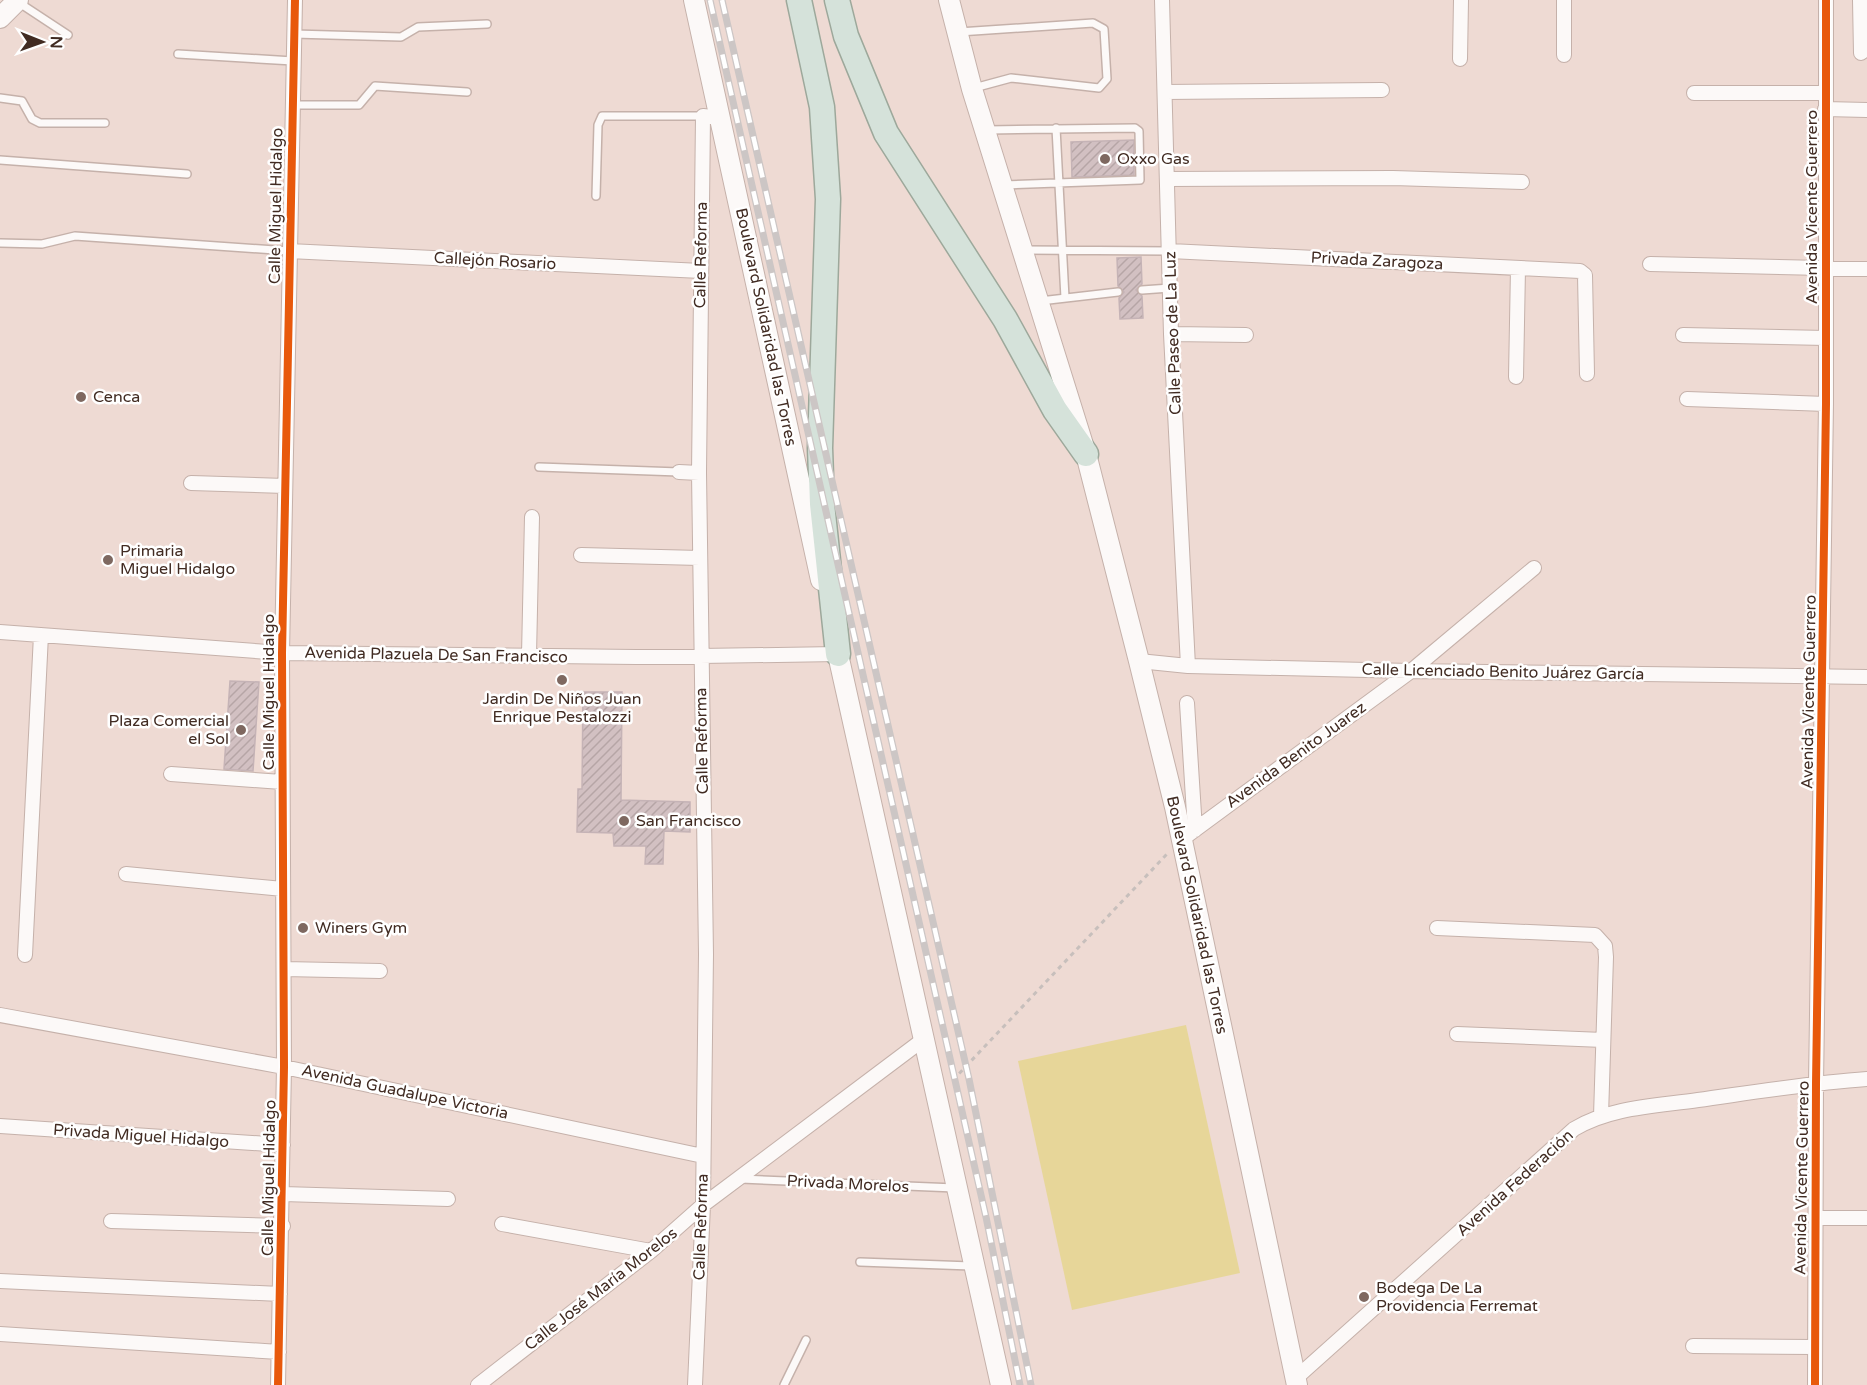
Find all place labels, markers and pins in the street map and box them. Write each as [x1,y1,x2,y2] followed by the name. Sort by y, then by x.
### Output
[1117,149,1190,169] place label: Oxxo Gas
[1098,152,1112,166] marker: Oxxo Gas
[93,387,140,407] place label: Cenca
[74,390,88,404] marker: Cenca
[120,541,235,579] place label: Primaria Miguel Hidalgo
[101,553,115,567] marker: Primaria Miguel Hidalgo
[555,673,569,687] marker: Jardin De Niños Juan Enrique Pestalozzi
[482,689,642,727] place label: Jardin De Niños Juan Enrique Pestalozzi
[109,711,229,749] place label: Plaza Comercial el Sol
[234,723,248,737] marker: Plaza Comercial el Sol
[636,811,741,831] place label: San Francisco
[617,814,631,828] marker: San Francisco
[315,918,407,938] place label: Winers Gym
[296,921,310,935] marker: Winers Gym
[1376,1278,1538,1316] place label: Bodega De La Providencia Ferremat
[1357,1290,1371,1304] marker: Bodega De La Providencia Ferremat

